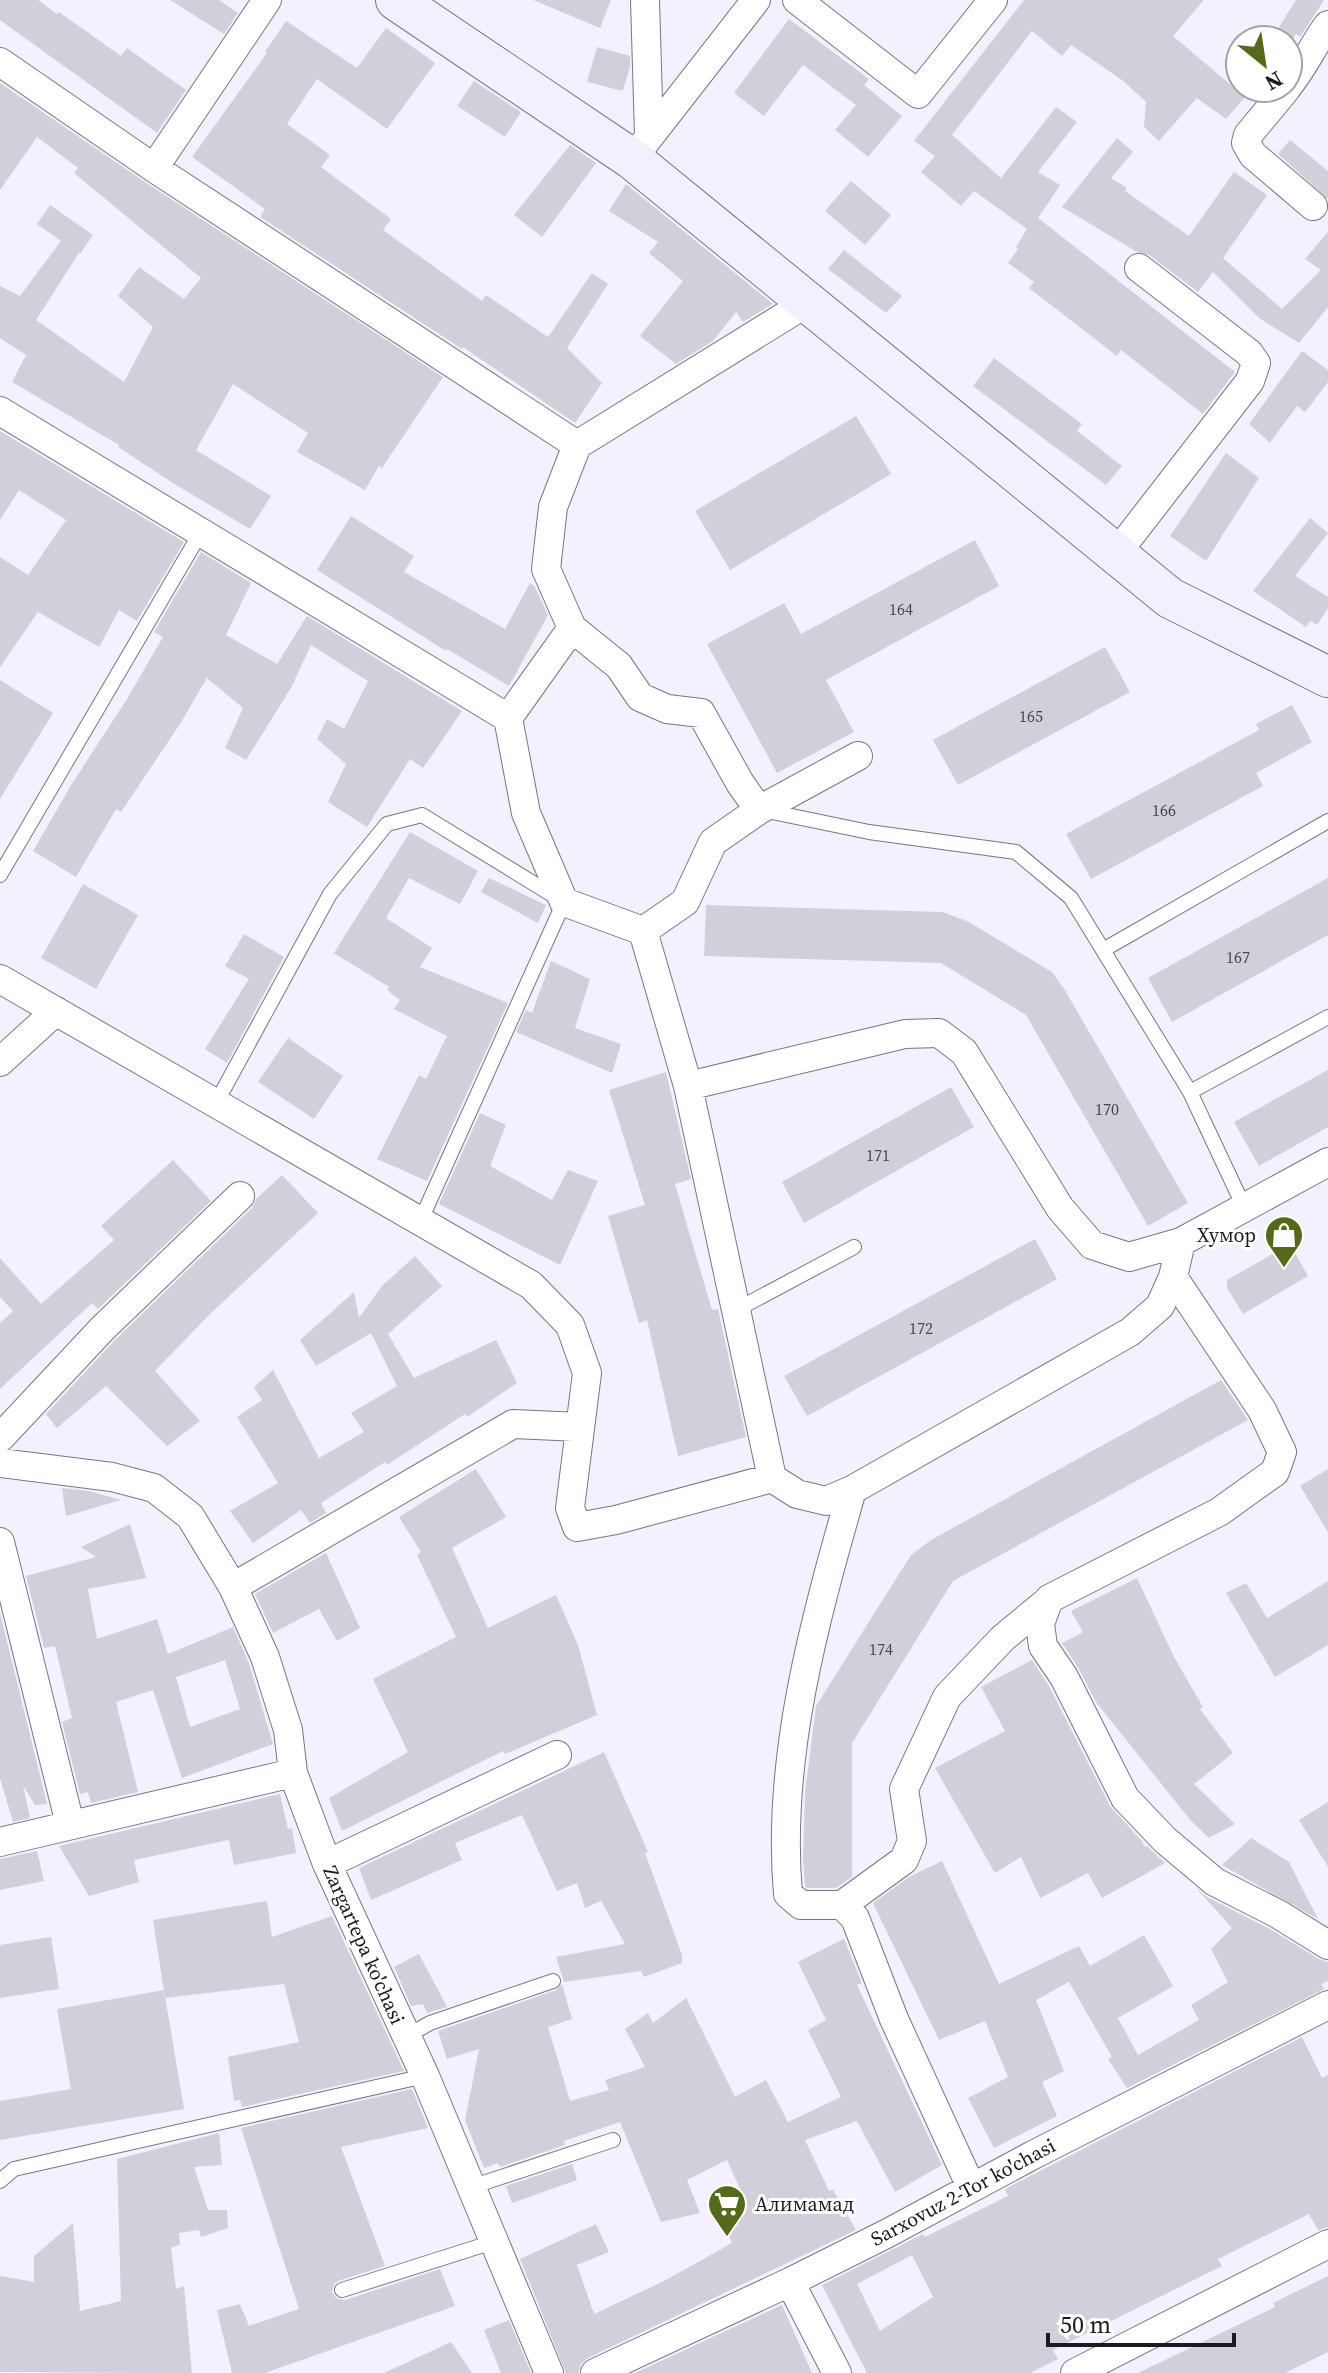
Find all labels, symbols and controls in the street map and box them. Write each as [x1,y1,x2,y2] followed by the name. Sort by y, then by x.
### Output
[1224,24,1304,104] north arrow
[1260,64,1288,98] text: N
[889,598,913,620] house number: 164
[1019,705,1043,727] house number: 165
[1152,799,1176,821] house number: 166
[1226,946,1250,968] house number: 167
[1095,1098,1119,1120] house number: 170
[866,1144,890,1166] house number: 171
[1263,1214,1305,1269] shop icon: Хумор
[1197,1221,1256,1249] place label: Хумор
[909,1317,933,1339] house number: 172
[869,1638,893,1660] house number: 174
[316,1861,412,2029] street label: Zargartepa ko'chasi
[866,2131,1060,2253] street label: Sarxovuz 2-Tor ko'chasi
[706,2183,748,2238] supermarket icon: Алимамад
[755,2190,854,2218] place label: Алимамад
[1048,2297,1234,2347] scale bar
[1060,2308,1111,2341] text: 50 m

